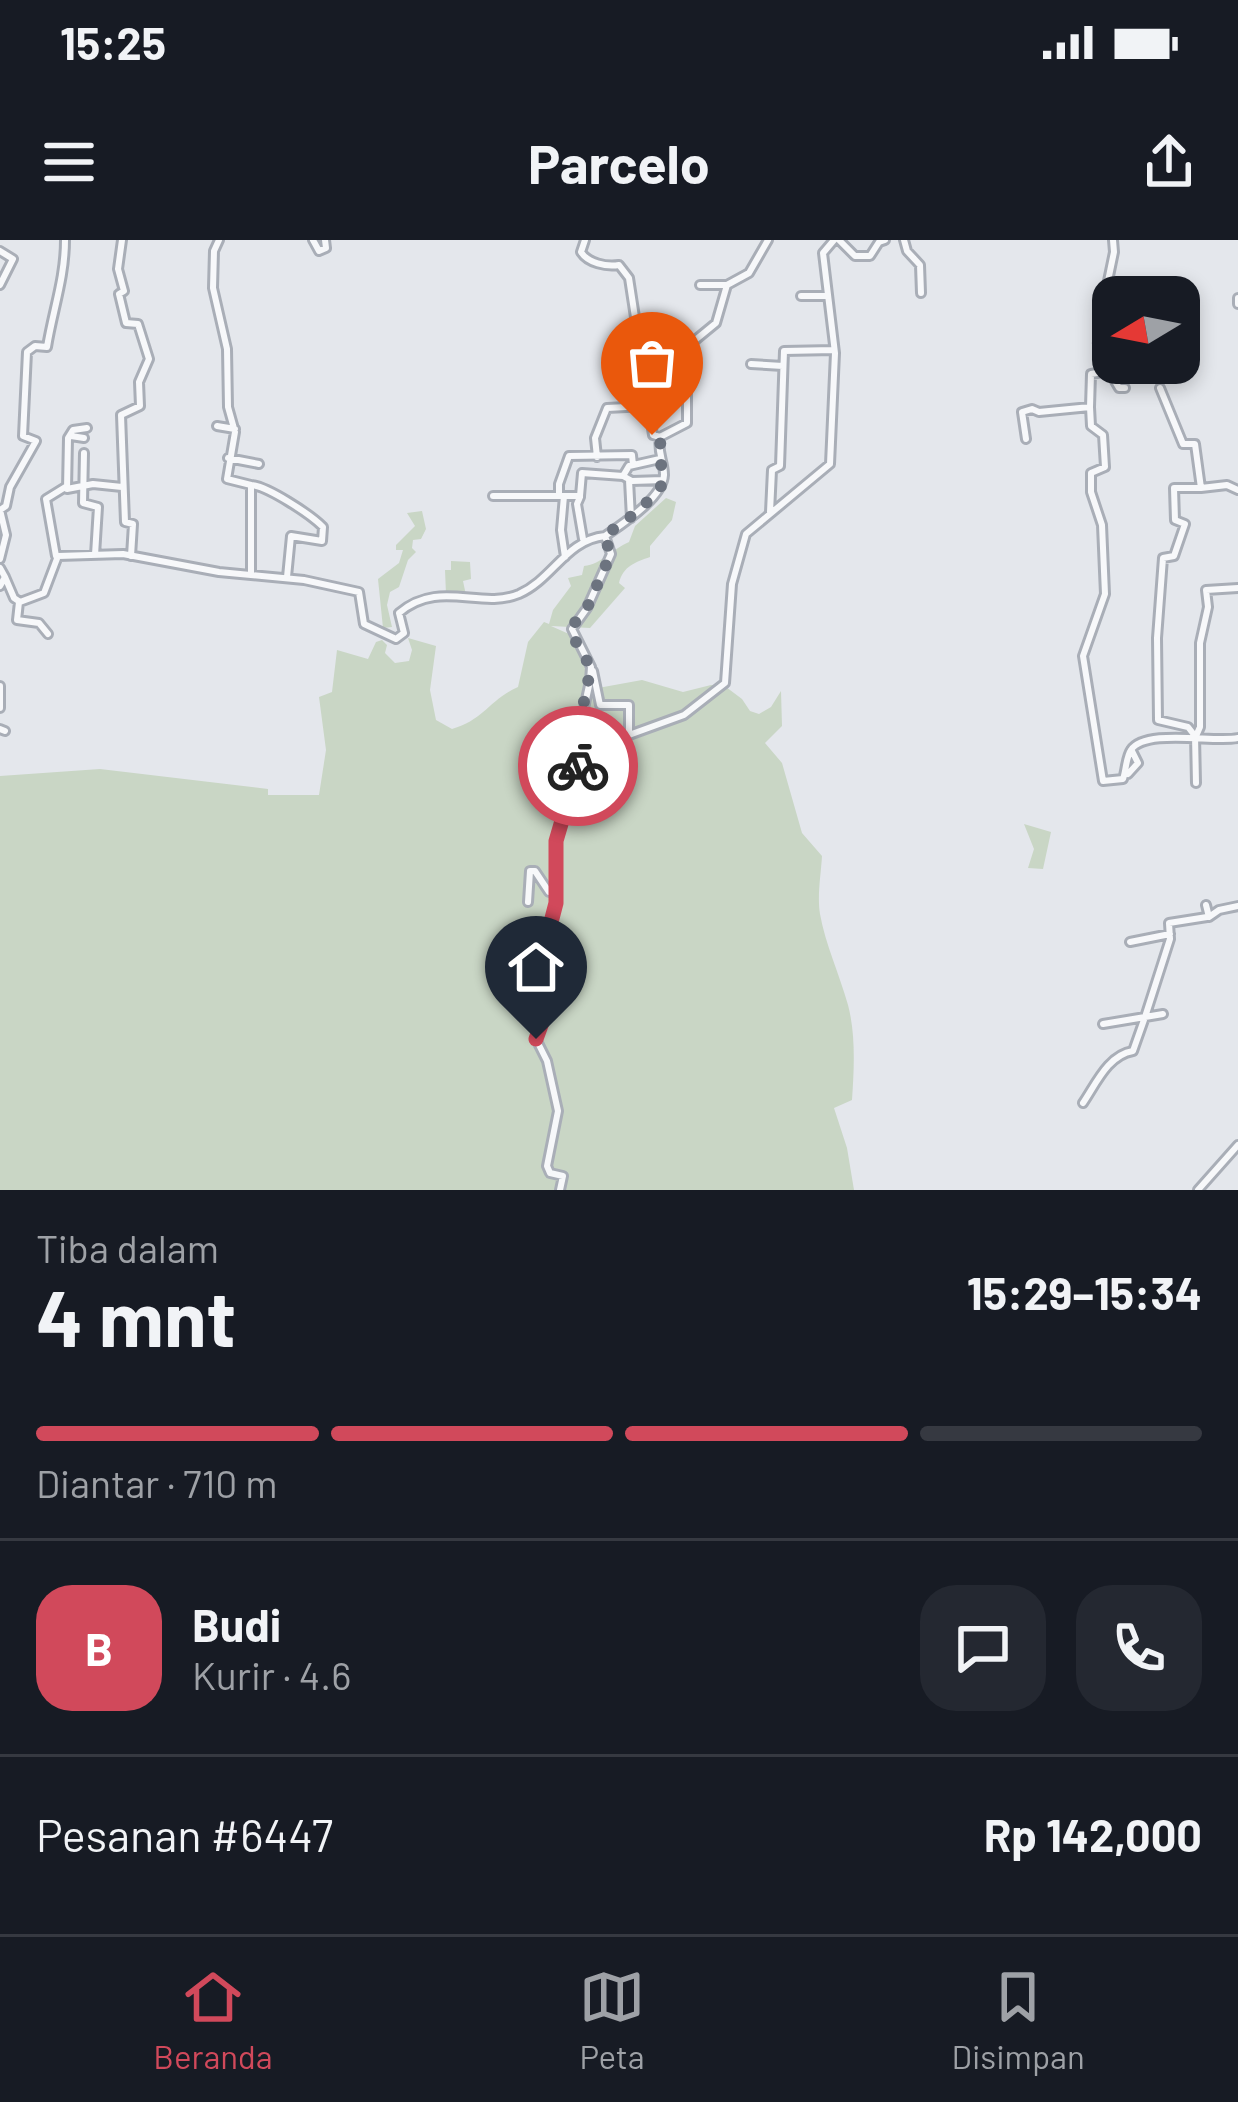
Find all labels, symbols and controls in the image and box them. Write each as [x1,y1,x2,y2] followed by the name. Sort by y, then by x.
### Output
[60,15,166,69] text: 15:25
[36,129,102,195] icon: menu
[1136,129,1202,195] icon: share
[528,130,710,195] text: Parcelo
[1092,276,1200,384] north arrow
[1092,276,1200,384] map controls
[601,312,703,435] pin
[619,330,685,396] icon: bag
[518,706,638,826] courier
[545,733,611,799] icon: bike
[485,916,587,1039] pin
[503,934,569,1000] icon: home
[36,1224,219,1271] text: Tiba dalam
[967,1265,1202,1319] text: 15:29–15:34
[36,1269,236,1363] text: 4 mnt
[36,1459,277,1506] text: Diantar · 710 m
[920,1585,1046,1711] button: chat
[1076,1585,1202,1711] button: phone
[192,1597,281,1651] text: Budi
[85,1621,113,1675] text: B
[192,1651,351,1698] text: Kurir · 4.6
[36,1807,333,1861] text: Pesanan #6447
[984,1807,1202,1861] text: Rp 142,000
[153,1964,273,2076] tab: Beranda
[579,1964,645,2076] tab: Peta
[952,1964,1085,2076] tab: Disimpan

